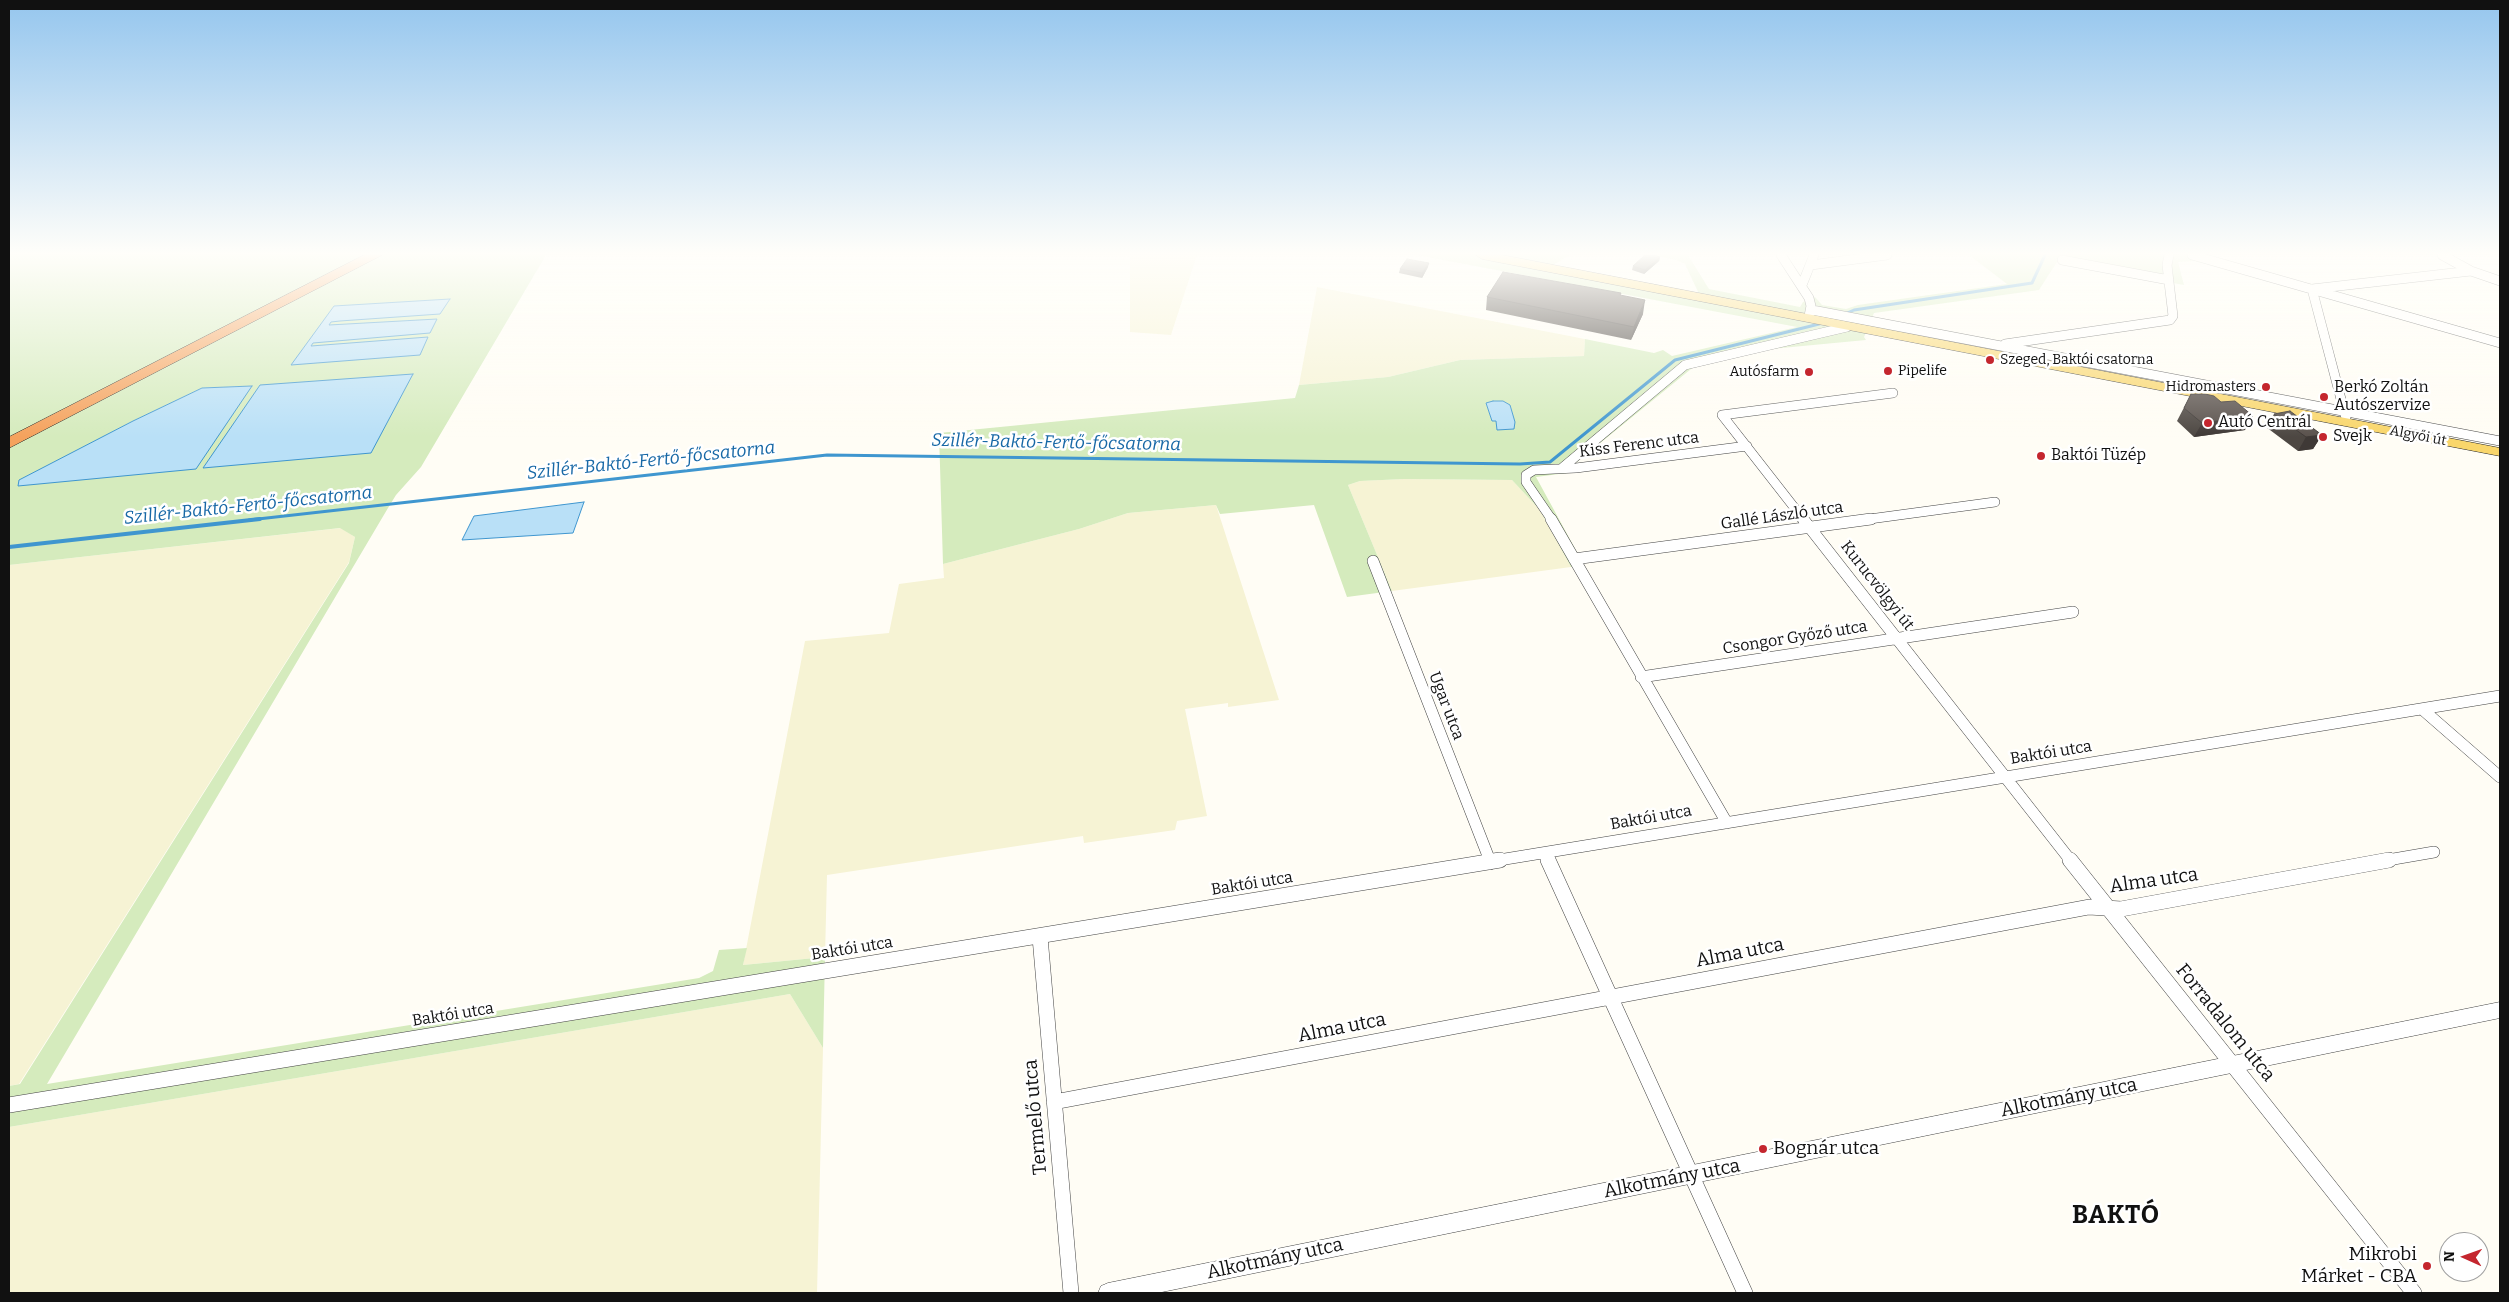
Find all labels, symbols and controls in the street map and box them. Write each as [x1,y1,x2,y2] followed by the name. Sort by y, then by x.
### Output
[2000,352,2153,368] place label: Szeged, Baktói csatorna
[1984,354,1996,366] marker: Szeged, Baktói csatorna
[1898,363,1947,379] place label: Pipelife
[1729,364,1799,380] place label: Autósfarm
[1882,365,1894,377] marker: Pipelife
[1803,366,1815,378] marker: Autósfarm
[2334,378,2430,416] place label: Berkó Zoltán Autószervize
[2166,379,2256,395] place label: Hidromasters
[2260,381,2272,393] marker: Hidromasters
[2318,391,2330,403] marker: Berkó Zoltán Autószervize
[2218,413,2311,433] place label: Autó Centrál
[2202,417,2214,429] marker: Autó Centrál
[2388,422,2448,450] street label: Algyői út
[2333,427,2372,447] place label: Svejk
[1578,428,1700,462] street label: Kiss Ferenc utca
[931,430,1181,456] water label: Szillér-Baktó-Fertő-főcsatorna
[2317,431,2329,443] marker: Svejk
[526,437,776,485] water label: Szillér-Baktó-Fertő-főcsatorna
[2051,446,2146,466] place label: Baktói Tüzép
[2035,450,2047,462] marker: Baktói Tüzép
[123,482,373,530] water label: Szillér-Baktó-Fertő-főcsatorna
[1720,498,1844,534] street label: Gallé László utca
[1836,537,1918,635] street label: Kurucvölgyi út
[1721,617,1869,659] street label: Csongor Győző utca
[1424,669,1468,743] street label: Ugar utca
[2009,737,2093,769] street label: Baktói utca
[1609,801,1693,835] street label: Baktói utca
[2108,864,2200,898] street label: Alma utca
[1210,868,1294,900] street label: Baktói utca
[810,933,894,965] street label: Baktói utca
[1694,933,1786,973] street label: Alma utca
[2171,959,2279,1087] street label: Forradalom utca
[411,999,495,1031] street label: Baktói utca
[1296,1008,1388,1048] street label: Alma utca
[1020,1058,1052,1176] street label: Termelő utca
[1999,1074,2139,1122] street label: Alkotmány utca
[1773,1138,1879,1160] place label: Bognár utca
[1757,1143,1769,1155] marker: Bognár utca
[1602,1155,1742,1203] street label: Alkotmány utca
[2071,1201,2161,1231] district label: BAKTÓ
[2439,1232,2489,1282] north arrow
[1205,1233,1345,1285] street label: Alkotmány utca
[2301,1244,2417,1288] place label: Mikrobi Márket - CBA
[2441,1251,2458,1262] text: N
[2421,1260,2433,1272] marker: Mikrobi Márket - CBA

